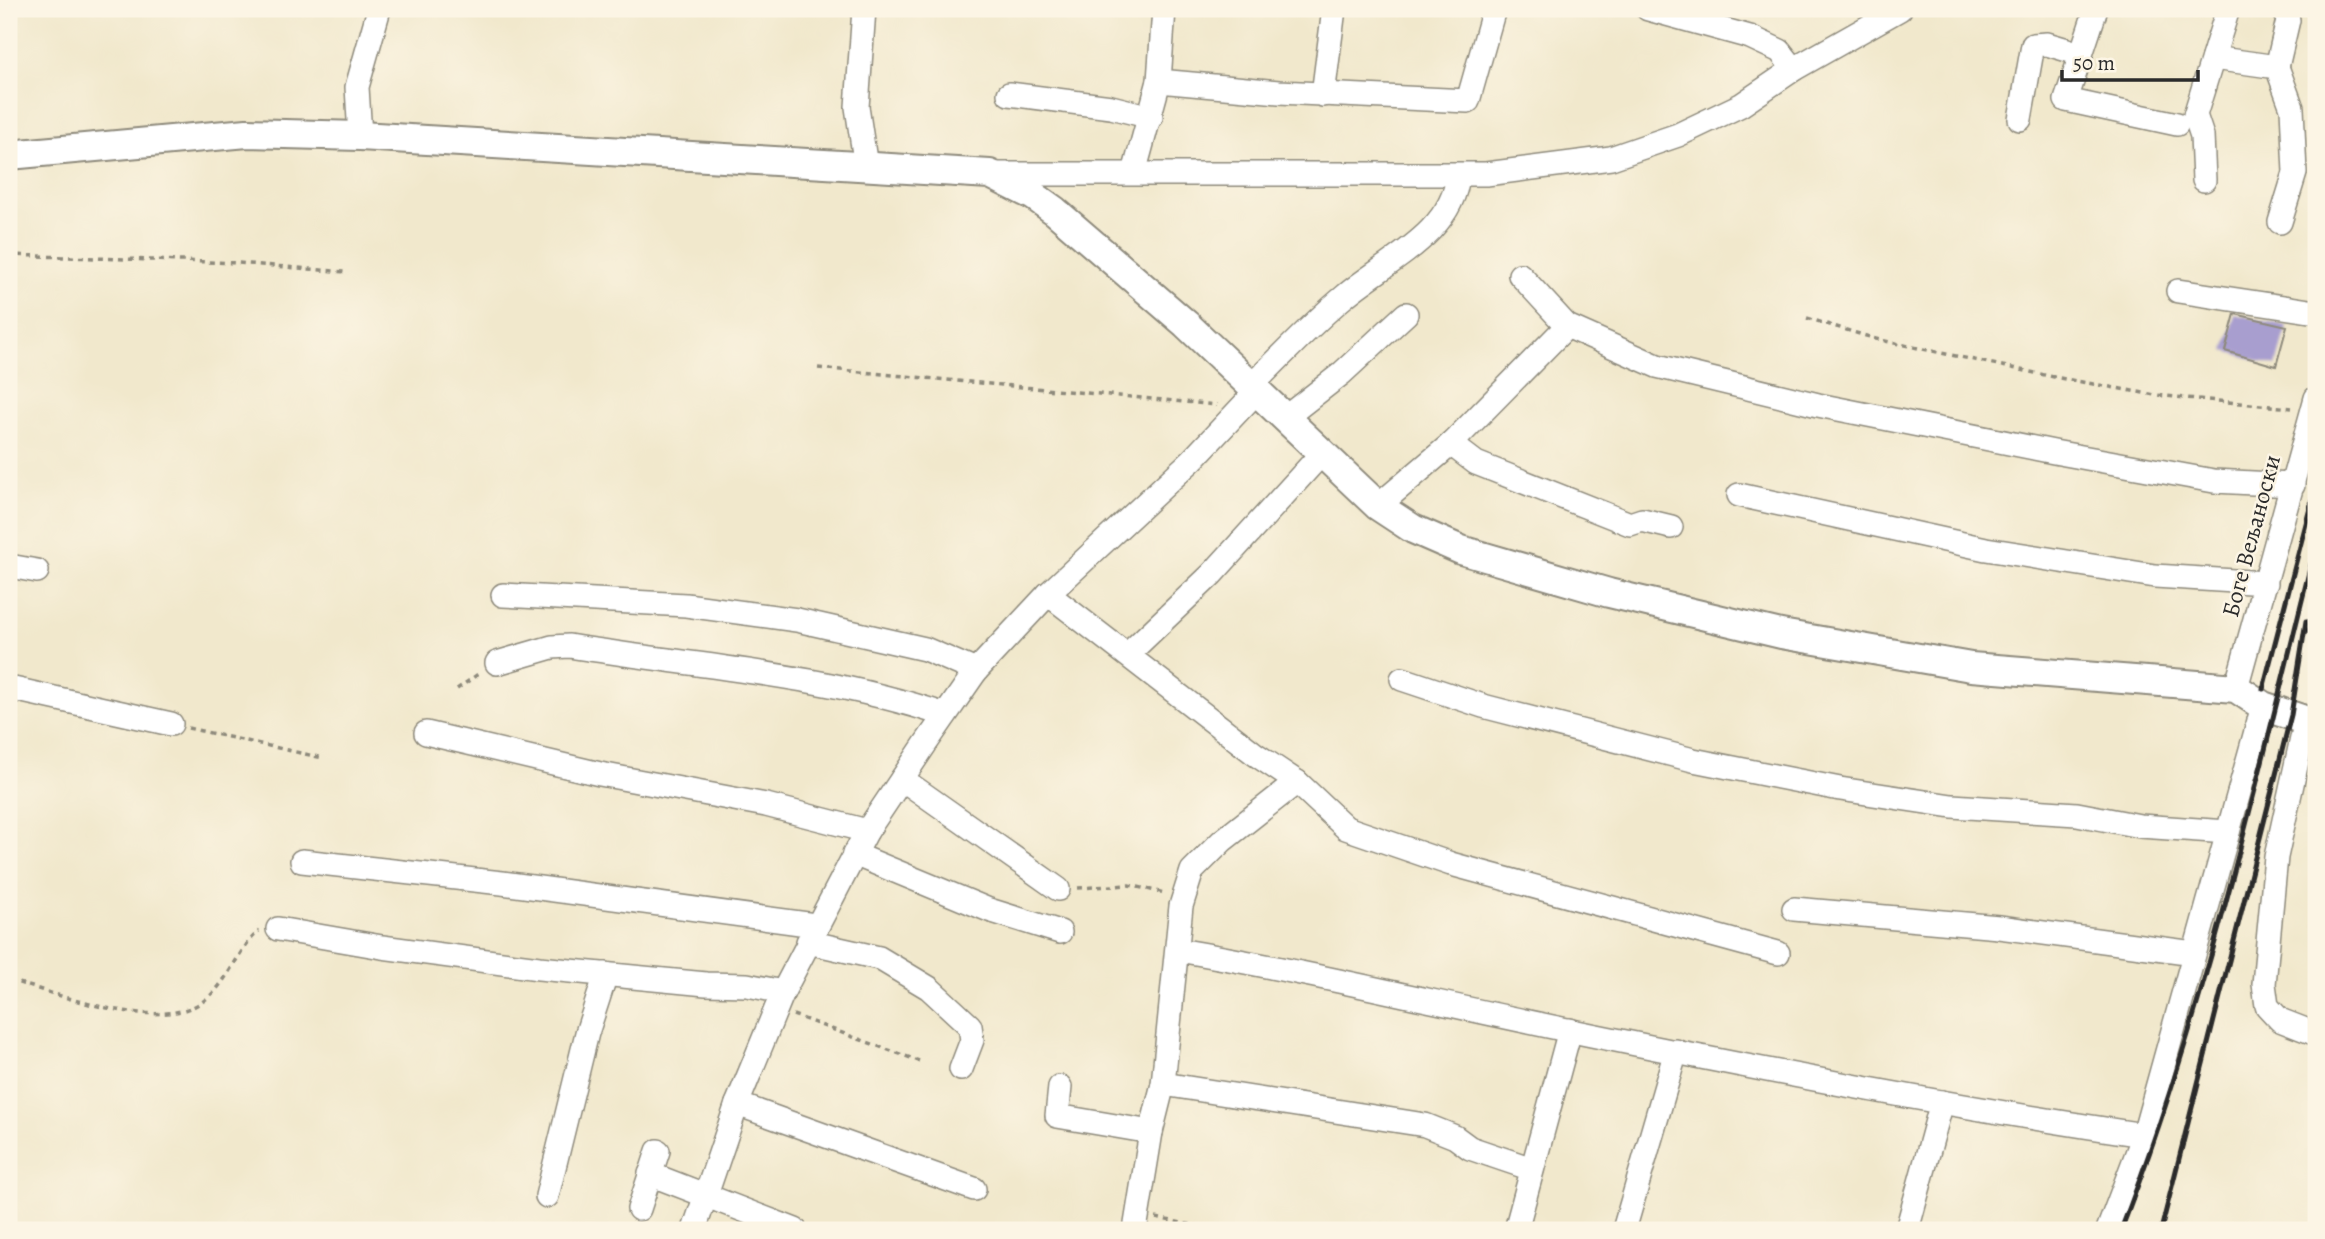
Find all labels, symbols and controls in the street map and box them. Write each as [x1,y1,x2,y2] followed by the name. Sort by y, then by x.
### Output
[2062,38,2199,82] scale bar
[2073,49,2115,77] text: 50 m
[2214,451,2288,621] street label: Боге Вељаноски

